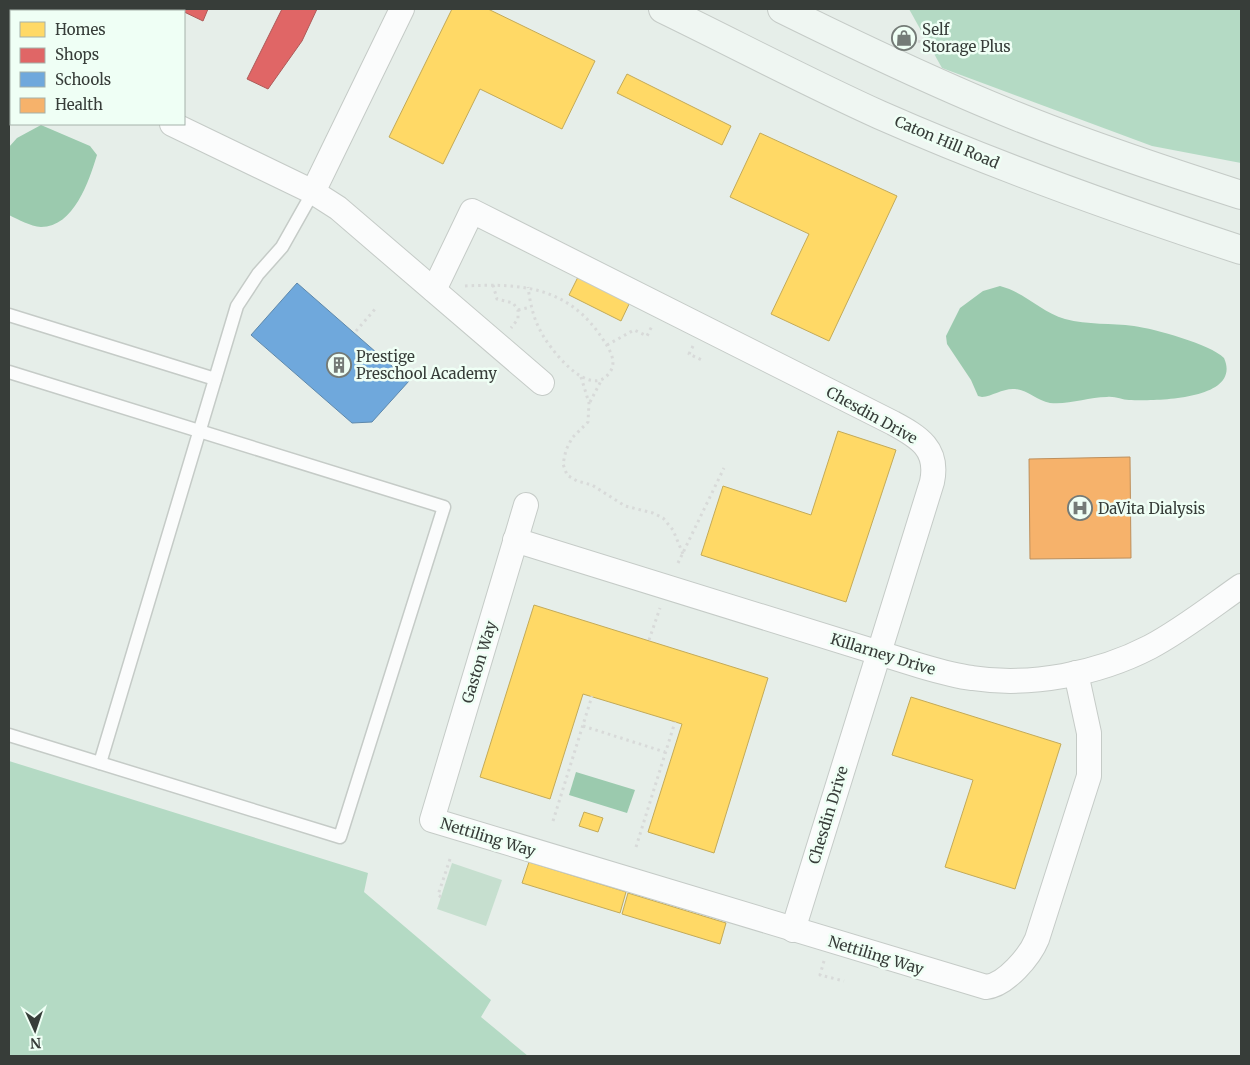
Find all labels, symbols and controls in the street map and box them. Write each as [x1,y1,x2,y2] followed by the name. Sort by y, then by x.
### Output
[10,10,185,125] legend
[55,20,106,39] text: Homes
[922,20,1011,56] place label: Self Storage Plus
[891,25,917,51] shop icon: Self Storage Plus
[55,45,99,64] text: Shops
[55,70,111,89] text: Schools
[55,95,103,114] text: Health
[892,111,1002,173] street label: Caton Hill Road
[356,347,497,383] place label: Prestige Preschool Academy
[326,352,352,378] building icon: Prestige Preschool Academy
[823,382,921,448] street label: Chesdin Drive
[1067,495,1093,521] hospital icon: DaVita Dialysis
[1098,499,1205,518] place label: DaVita Dialysis
[457,618,501,705] street label: Gaston Way
[828,629,938,679] street label: Killarney Drive
[804,764,852,866] street label: Chesdin Drive
[438,813,538,861] street label: Nettiling Way
[826,931,926,979] street label: Nettiling Way
[10,1005,60,1055] north arrow
[30,1034,42,1052] text: N

